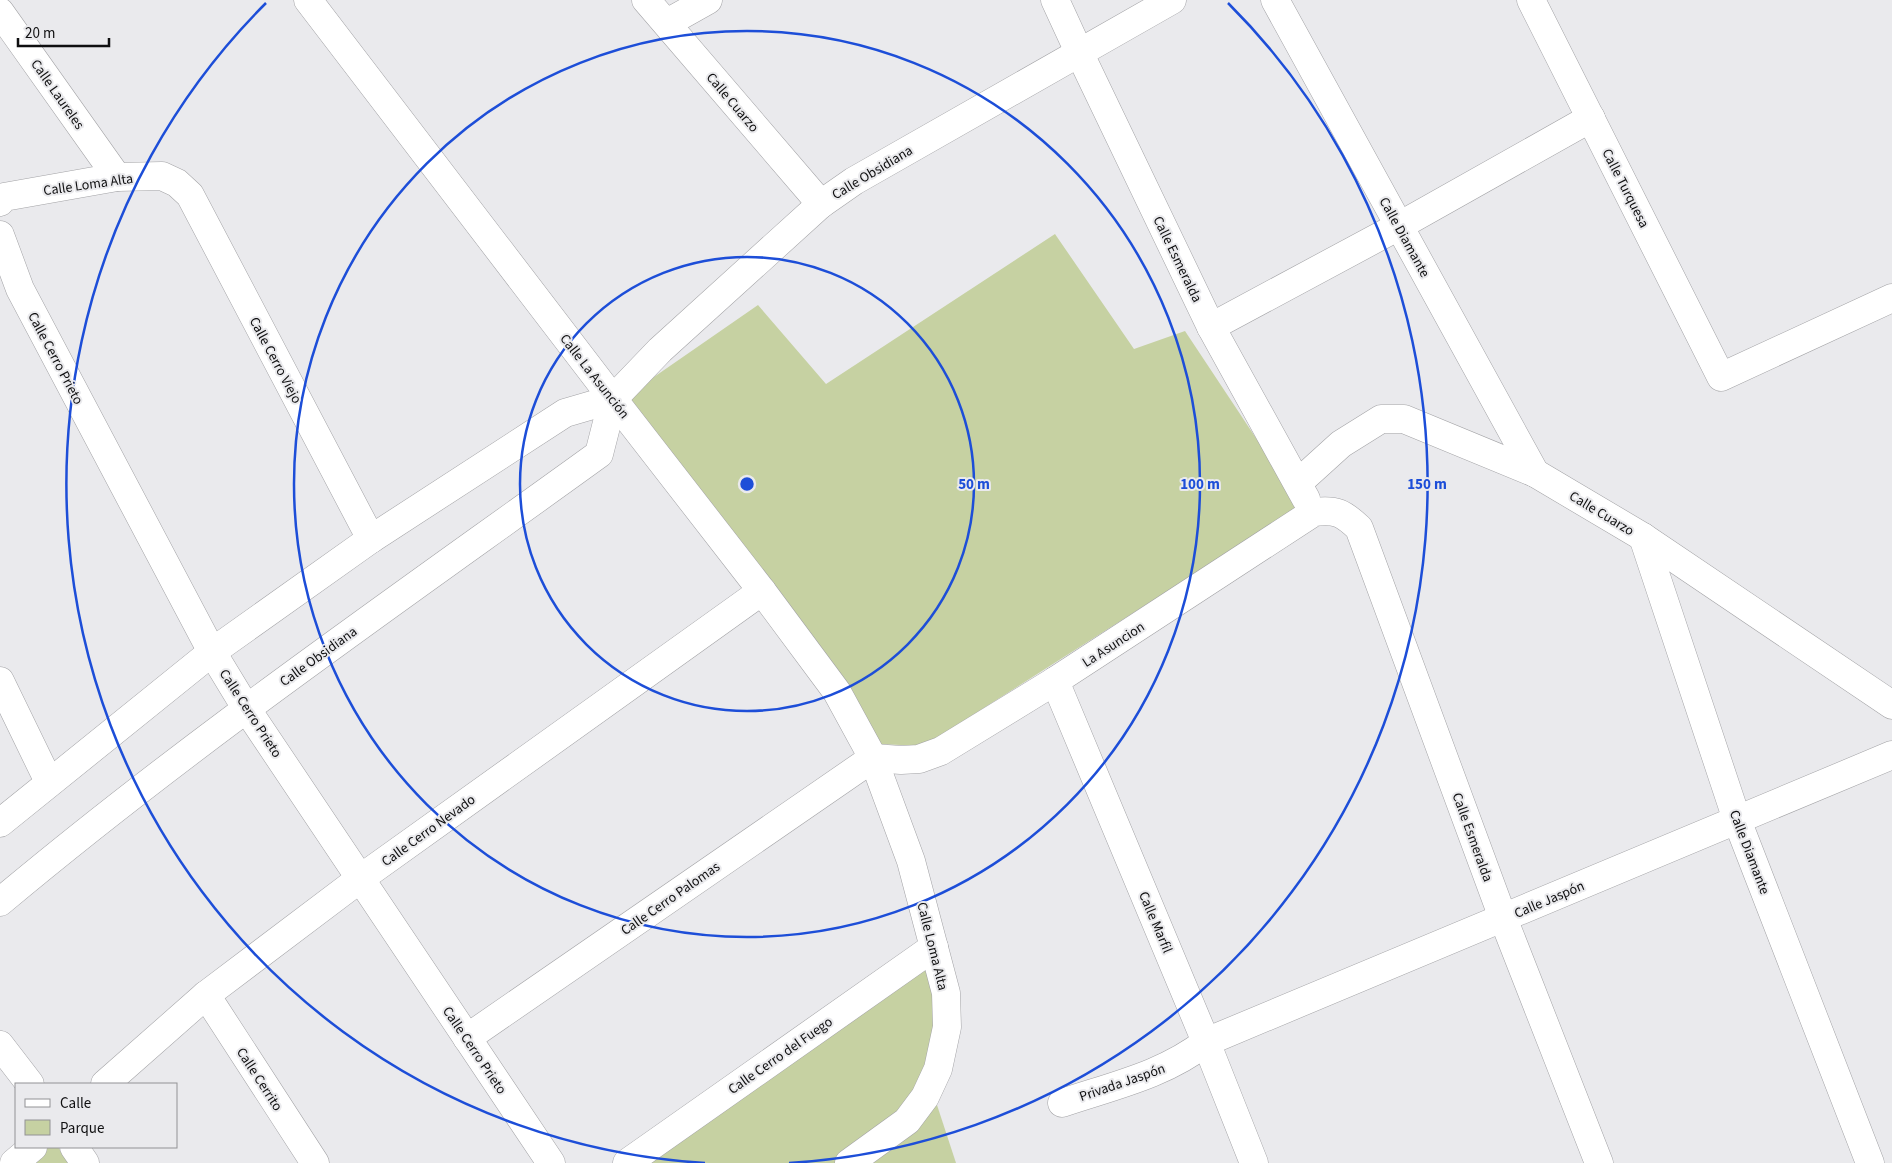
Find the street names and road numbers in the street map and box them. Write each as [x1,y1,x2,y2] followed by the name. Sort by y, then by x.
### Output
[26,55,89,134] street label: Calle Laureles
[701,68,763,137] street label: Calle Cuarzo
[828,141,917,205] street label: Calle Obsidiana
[1597,145,1654,231] street label: Calle Turquesa
[42,169,134,201] street label: Calle Loma Alta
[1374,194,1434,281] street label: Calle Diamante
[1148,213,1207,306] street label: Calle Esmeralda
[22,309,88,408] street label: Calle Cerro Prieto
[244,314,306,407] street label: Calle Cerro Viejo
[555,330,634,423] street label: Calle La Asunción
[1565,487,1638,541] street label: Calle Cuarzo
[1078,617,1149,673] street label: La Asuncion
[276,622,361,692] street label: Calle Obsidiana
[214,665,286,762] street label: Calle Cerro Prieto
[378,790,480,872] street label: Calle Cerro Nevado
[1447,790,1497,885] street label: Calle Esmeralda
[1724,807,1774,897] street label: Calle Diamante
[617,857,724,941] street label: Calle Cerro Palomas
[1511,876,1588,924] street label: Calle Jaspón
[1133,889,1177,957] street label: Calle Marfil
[911,900,953,992] street label: Calle Loma Alta
[437,1003,511,1098] street label: Calle Cerro Prieto
[724,1012,837,1099] street label: Calle Cerro del Fuego
[231,1044,287,1115] street label: Calle Cerrito
[1077,1059,1168,1107] street label: Privada Jaspón

